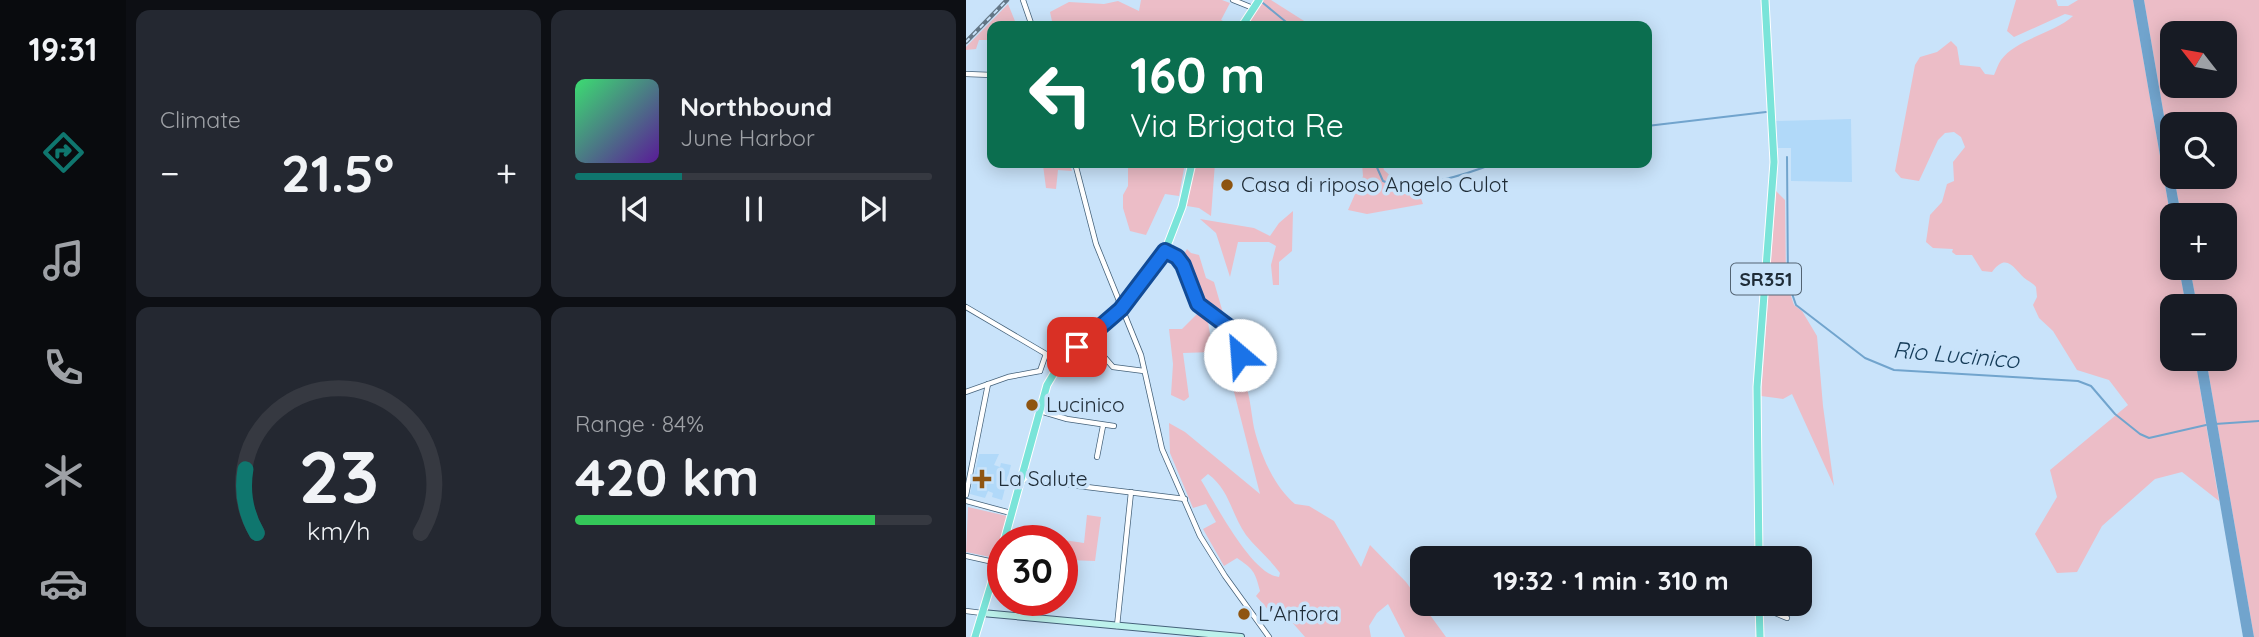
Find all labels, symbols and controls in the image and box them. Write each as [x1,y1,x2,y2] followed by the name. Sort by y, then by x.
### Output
[2160,21,2236,98] north arrow
[2160,21,2237,371] map controls
[29,29,98,69] text: 19:31
[1130,44,1265,105] text: 160 m
[1015,49,1106,140] icon: left
[680,90,832,123] text: Northbound
[160,105,241,134] text: Climate
[1130,105,1344,145] text: Via Brigata Re
[2160,112,2237,189] button: search
[680,123,815,152] text: June Harbor
[39,128,88,177] icon: directions
[281,140,394,205] text: 21.5°
[160,149,180,197] text: −
[496,149,517,197] text: +
[1241,171,1509,197] place label: Casa di riposo Angelo Culot
[1219,177,1235,193] marker: Casa di riposo Angelo Culot
[616,190,654,228] icon: previous
[735,190,773,228] icon: pause
[854,190,892,228] icon: next
[2160,203,2237,280] button: +
[39,236,88,285] icon: music
[1731,264,1801,294] road number: SR351
[2160,294,2237,371] button: −
[1047,317,1107,377] pin
[1203,318,1277,392] position arrow
[1058,328,1096,366] icon: arrive
[1892,335,2022,375] water label: Rio Lucinico
[39,343,88,392] icon: phone
[1046,391,1125,417] place label: Lucinico
[1024,397,1040,413] marker: Lucinico
[575,409,704,438] text: Range · 84%
[298,430,379,521] text: 23
[575,444,759,509] text: 420 km
[39,451,88,500] icon: climate
[998,465,1088,491] place label: La Salute
[972,469,992,489] marker: La Salute
[307,515,370,546] text: km/h
[987,525,1078,616] speed limit sign: 30
[39,559,88,608] icon: car
[1493,564,1729,597] text: 19:32 · 1 min · 310 m
[1258,600,1339,626] place label: L'Anfora
[1236,606,1252,622] marker: L'Anfora

